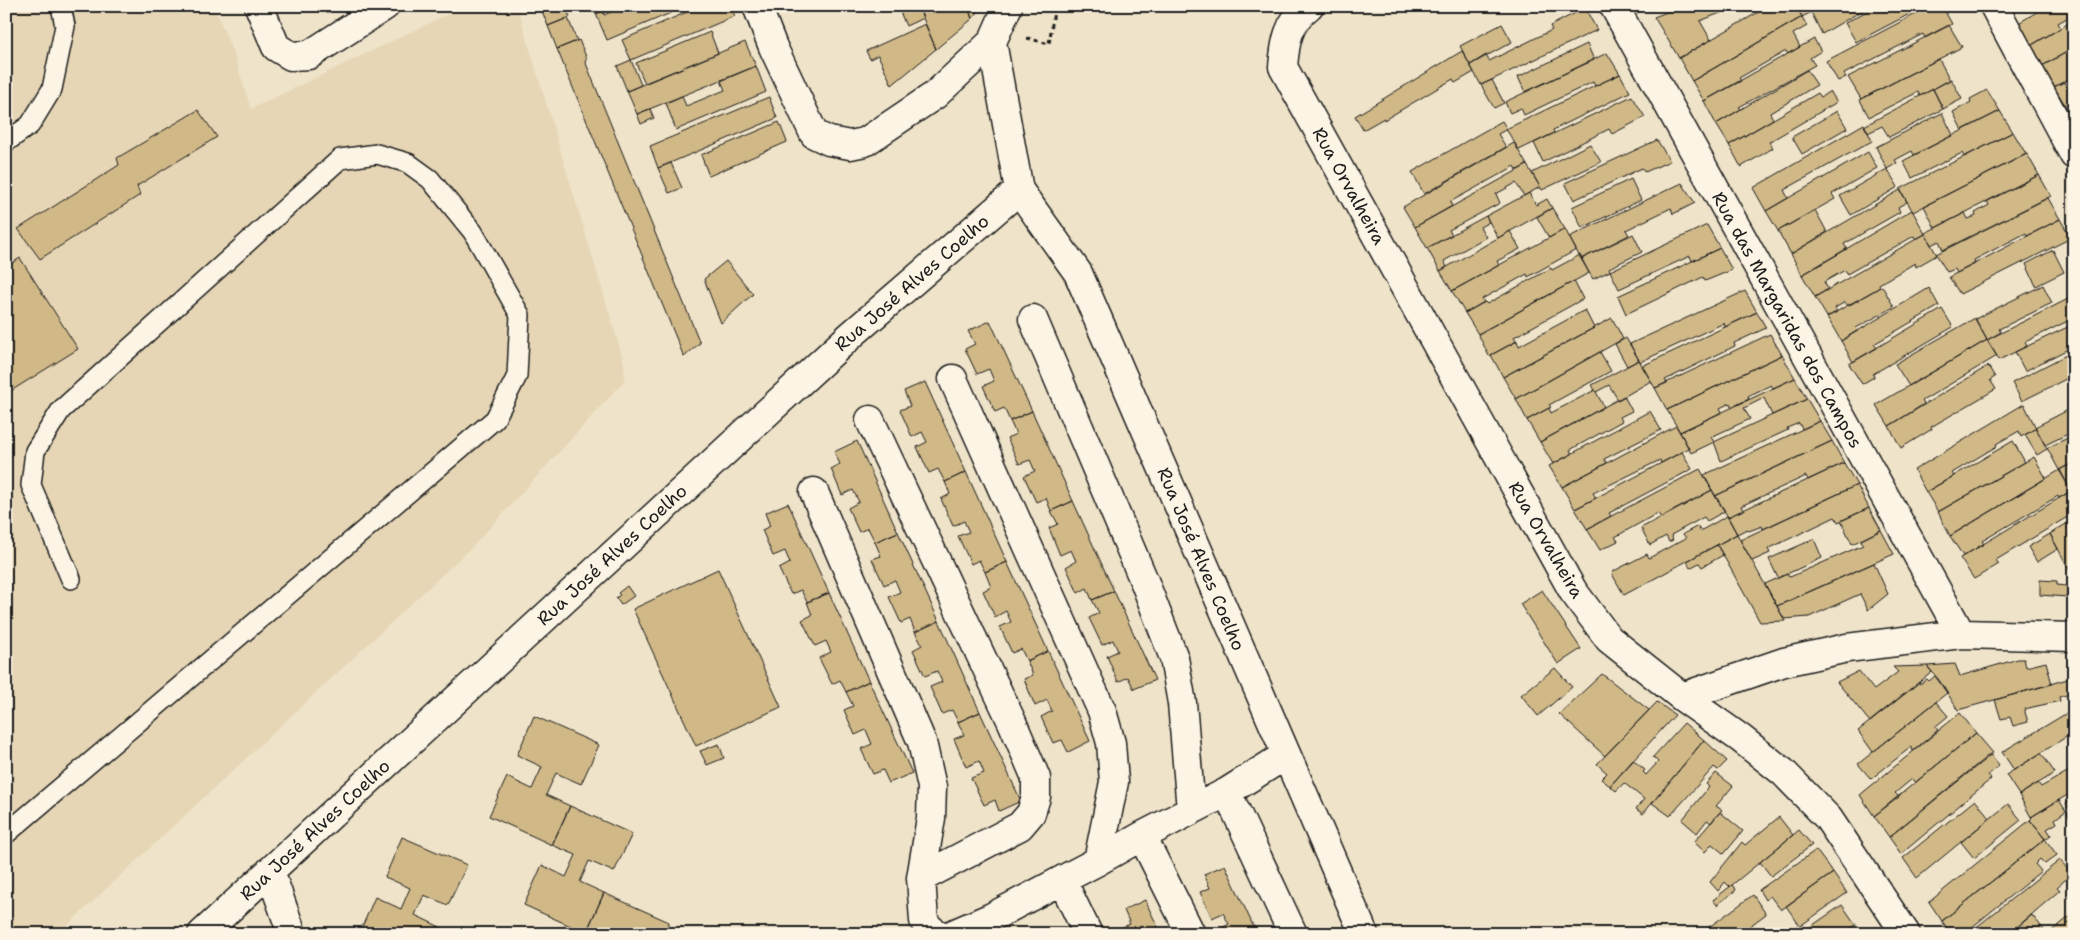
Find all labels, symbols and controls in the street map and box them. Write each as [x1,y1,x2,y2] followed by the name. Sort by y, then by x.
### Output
[1307,123,1391,249] street label: Rua Orvalheira
[1706,188,1868,452] street label: Rua das Margaridas dos Campos
[830,209,994,357] street label: Rua José Alves Coelho
[1151,464,1251,654] street label: Rua José Alves Coelho
[1503,477,1589,603] street label: Rua Orvalheira
[532,479,692,631] street label: Rua José Alves Coelho
[235,754,395,906] street label: Rua José Alves Coelho

